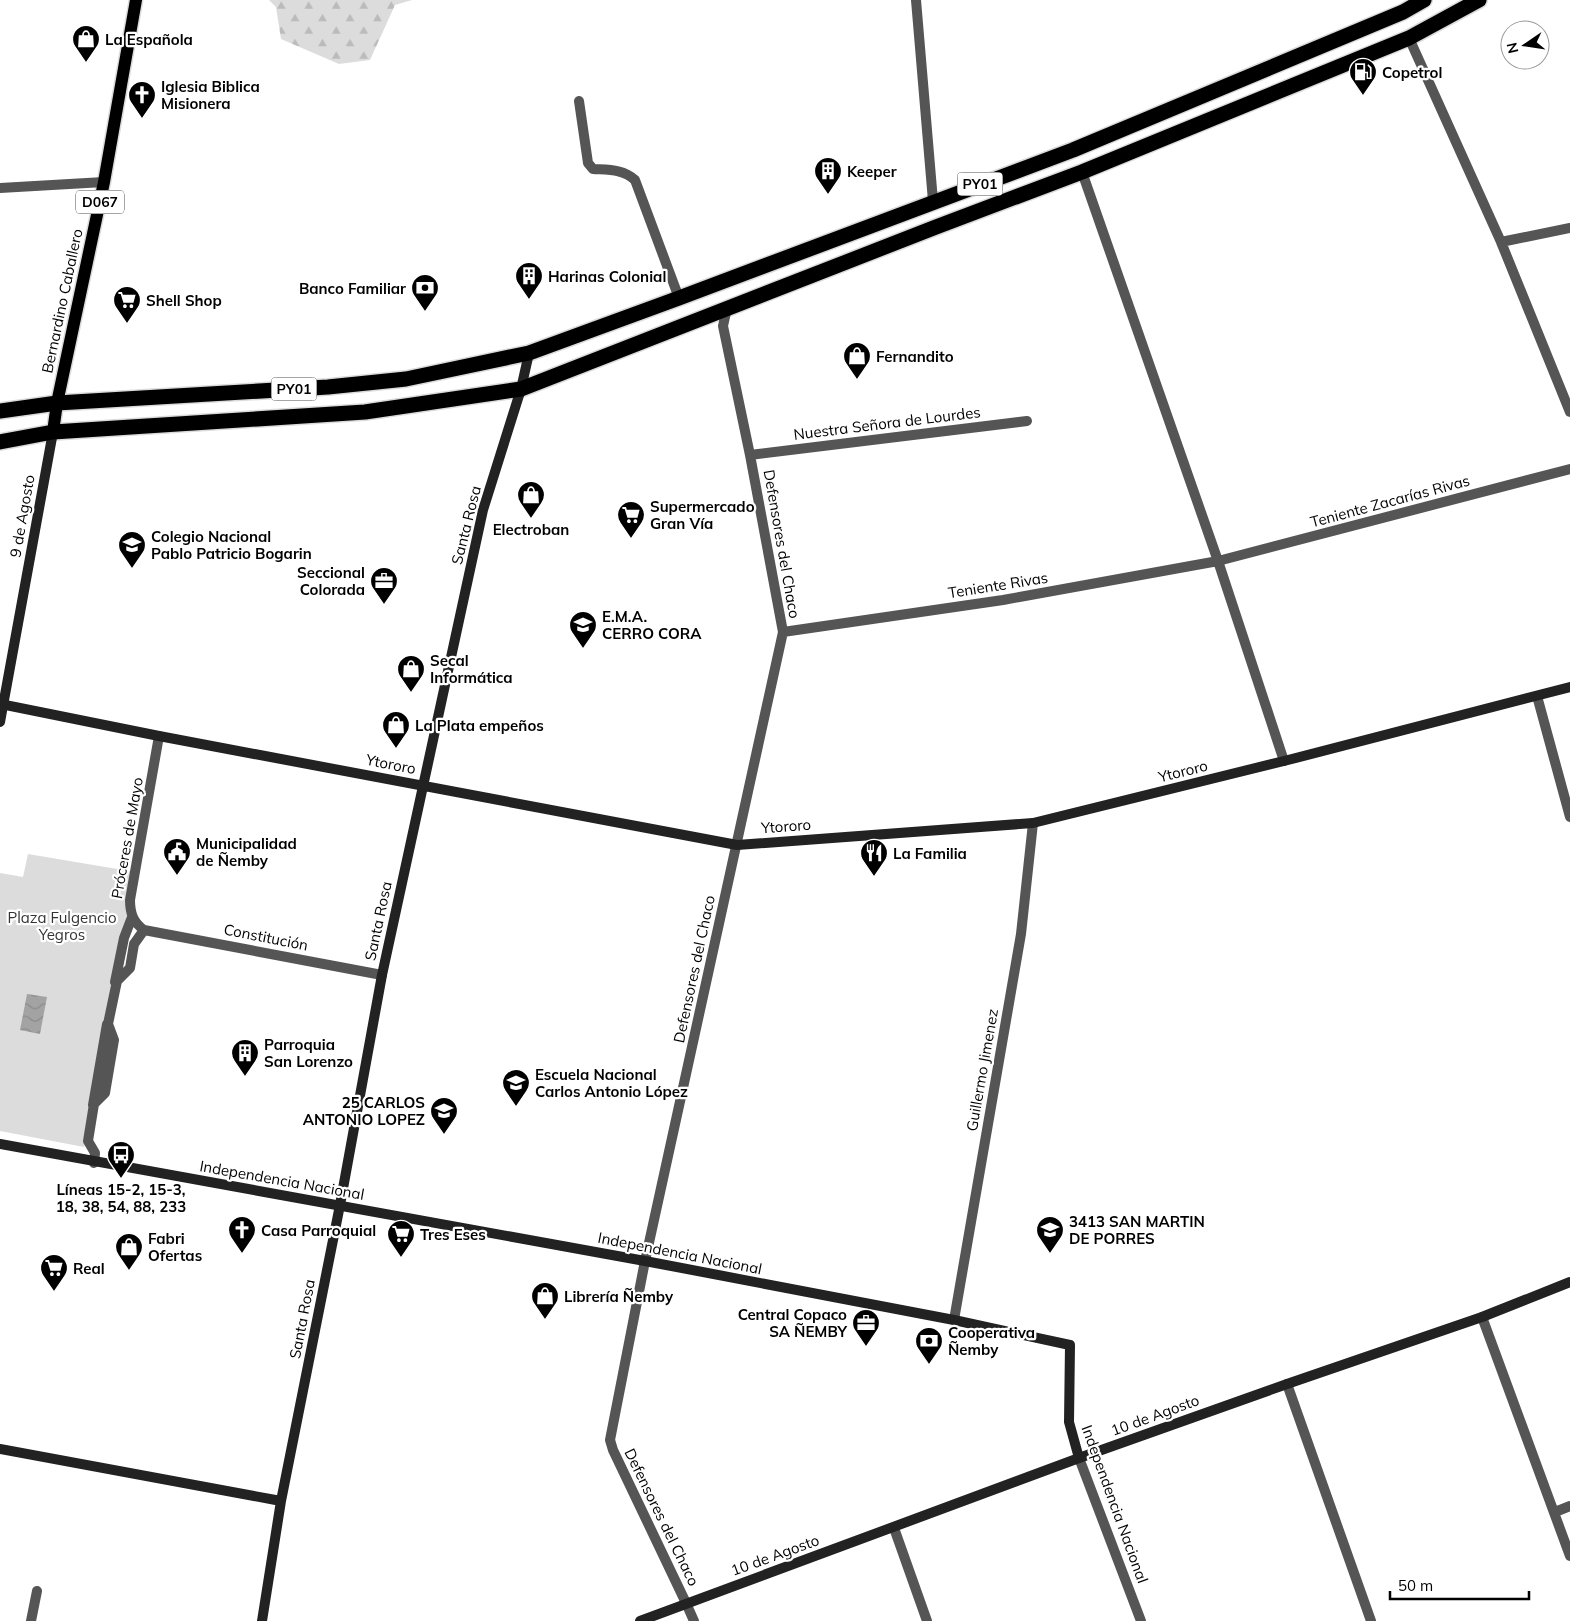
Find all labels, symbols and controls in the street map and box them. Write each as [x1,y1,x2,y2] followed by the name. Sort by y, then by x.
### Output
[1500,20,1550,70] north arrow
[71,24,101,63] shop icon: La Española
[105,30,193,49] place label: La Española
[1502,41,1522,55] text: N
[1348,57,1378,96] fuel station icon: Copetrol
[1382,63,1442,82] place label: Copetrol
[161,77,260,113] place label: Iglesia Biblica Misionera
[127,80,157,119] church icon: Iglesia Biblica Misionera
[813,156,843,195] building icon: Keeper
[847,162,897,181] place label: Keeper
[958,172,1002,195] road number: PY01
[76,190,124,213] road number: D067
[37,227,87,375] street label: Bernardino Caballero
[514,261,544,300] building icon: Harinas Colonial
[548,267,666,286] place label: Harinas Colonial
[410,273,440,312] bank icon: Banco Familiar
[299,279,406,298] place label: Banco Familiar
[112,285,142,324] supermarket icon: Shell Shop
[146,291,222,310] place label: Shell Shop
[842,341,872,380] shop icon: Fernandito
[876,347,954,366] place label: Fernandito
[272,378,316,400] road number: PY01
[792,402,982,444] street label: Nuestra Señora de Lourdes
[760,468,804,620] street label: Defensores del Chaco
[1308,471,1472,531] street label: Teniente Zacarías Rivas
[5,473,39,559] street label: 9 de Agosto
[516,480,546,519] shop icon: Electroban
[447,484,485,566] street label: Santa Rosa
[650,497,755,533] place label: Supermercado Gran Vía
[616,500,646,539] supermarket icon: Supermercado Gran Vía
[493,520,569,539] place label: Electroban
[151,527,312,563] place label: Colegio Nacional Pablo Patricio Bogarin
[117,530,147,569] school or university icon: Colegio Nacional Pablo Patricio Bogarin
[297,563,365,599] place label: Seccional Colorada
[369,566,399,605] office icon: Seccional Colorada
[947,568,1049,602] street label: Teniente Rivas
[602,607,702,643] place label: E.M.A. CERRO CORA
[568,610,598,649] school or university icon: E.M.A. CERRO CORA
[430,651,513,687] place label: Secal Informática
[396,654,426,693] shop icon: Secal Informática
[381,710,411,749] shop icon: La Plata empeños
[415,716,544,735] place label: La Plata empeños
[364,750,417,778] street label: Ytororo
[1155,756,1210,787] street label: Ytororo
[107,776,147,900] street label: Próceres de Mayo
[759,815,812,837] street label: Ytororo
[196,834,297,870] place label: Municipalidad de Ñemby
[162,837,192,876] public building icon: Municipalidad de Ñemby
[859,838,889,877] restaurant icon: La Familia
[893,844,967,863] place label: La Familia
[360,880,396,962] street label: Santa Rosa
[669,893,719,1045] street label: Defensores del Chaco
[8,908,117,944] park label: Plaza Fulgencio Yegros
[222,920,310,954] street label: Constitución
[962,1007,1002,1133] street label: Guillermo Jimenez
[264,1035,353,1071] place label: Parroquia San Lorenzo
[230,1038,260,1077] building icon: Parroquia San Lorenzo
[535,1065,688,1101] place label: Escuela Nacional Carlos Antonio López
[501,1068,531,1107] school or university icon: Escuela Nacional Carlos Antonio López
[303,1093,425,1129] place label: 25 CARLOS ANTONIO LOPEZ
[429,1096,459,1135] school or university icon: 25 CARLOS ANTONIO LOPEZ
[106,1140,136,1179] bus stop icon: Líneas 15-2, 15-3, 18, 38, 54, 88, 233
[198,1156,366,1204] street label: Independencia Nacional
[56,1180,186,1216] place label: Líneas 15-2, 15-3, 18, 38, 54, 88, 233
[1069,1212,1205,1248] place label: 3413 SAN MARTIN DE PORRES
[227,1215,257,1254] church icon: Casa Parroquial
[1035,1215,1065,1254] school or university icon: 3413 SAN MARTIN DE PORRES
[386,1219,416,1258] supermarket icon: Tres Eses
[261,1221,376,1240] place label: Casa Parroquial
[420,1225,486,1244] place label: Tres Eses
[596,1228,764,1278] street label: Independencia Nacional
[148,1229,202,1265] place label: Fabri Ofertas
[114,1232,144,1271] shop icon: Fabri Ofertas
[39,1253,69,1292] supermarket icon: Real
[73,1259,105,1278] place label: Real
[285,1278,319,1360] street label: Santa Rosa
[530,1281,560,1320] shop icon: Librería Ñemby
[564,1287,674,1306] place label: Librería Ñemby
[738,1305,848,1341] place label: Central Copaco SA ÑEMBY
[851,1308,881,1347] office icon: Central Copaco SA ÑEMBY
[948,1323,1035,1359] place label: Cooperativa Ñemby
[914,1326,944,1365] bank icon: Cooperativa Ñemby
[1108,1390,1202,1440] street label: 10 de Agosto
[1078,1422,1152,1586] street label: Independencia Nacional
[620,1445,704,1589] street label: Defensores del Chaco
[728,1530,822,1580] street label: 10 de Agosto
[1390,1568,1529,1600] scale bar
[1398,1576,1433,1595] text: 50 m

